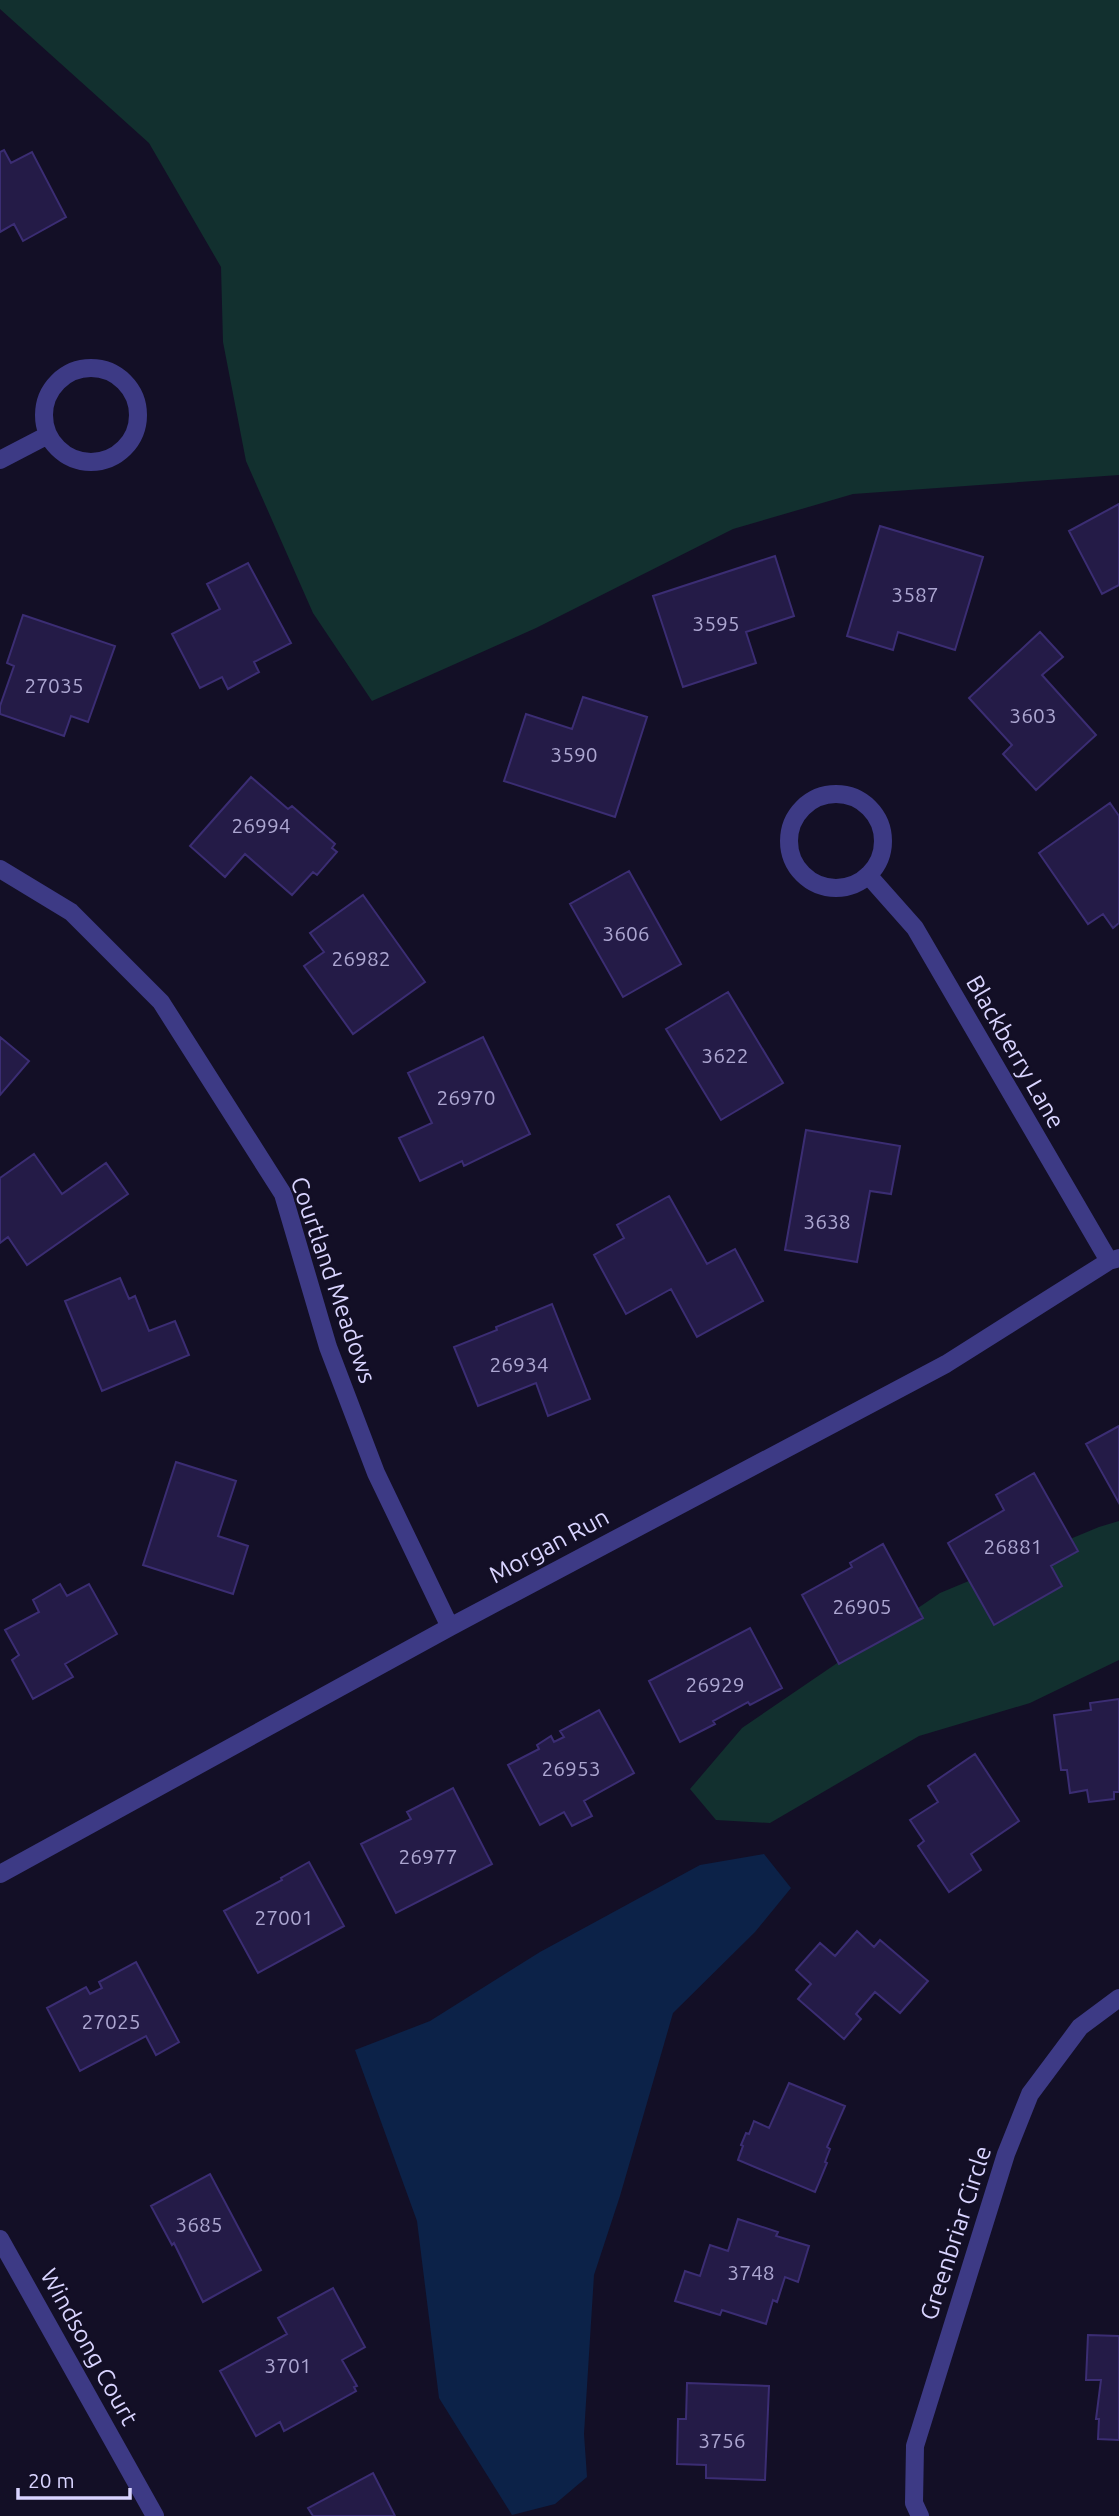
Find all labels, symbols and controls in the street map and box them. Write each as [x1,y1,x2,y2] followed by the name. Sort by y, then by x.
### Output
[891,582,939,606] house number: 3587
[692,611,740,635] house number: 3595
[24,673,84,697] house number: 27035
[1009,703,1057,727] house number: 3603
[550,742,598,766] house number: 3590
[231,813,291,837] house number: 26994
[602,921,650,945] house number: 3606
[331,946,391,970] house number: 26982
[961,971,1070,1133] street label: Blackberry Lane
[701,1043,749,1067] house number: 3622
[436,1085,496,1109] house number: 26970
[285,1173,381,1387] street label: Courtland Meadows
[803,1209,851,1233] house number: 3638
[489,1352,549,1376] house number: 26934
[484,1503,613,1588] street label: Morgan Run
[983,1534,1043,1558] house number: 26881
[832,1594,892,1618] house number: 26905
[685,1672,745,1696] house number: 26929
[541,1756,601,1780] house number: 26953
[398,1844,458,1868] house number: 26977
[254,1905,314,1929] house number: 27001
[81,2009,141,2033] house number: 27025
[915,2142,996,2323] street label: Greenbriar Circle
[175,2212,223,2236] house number: 3685
[727,2260,775,2284] house number: 3748
[35,2264,144,2430] street label: Windsong Court
[264,2353,312,2377] house number: 3701
[698,2428,746,2452] house number: 3756
[18,2456,130,2500] scale bar
[28,2468,75,2492] text: 20 m

